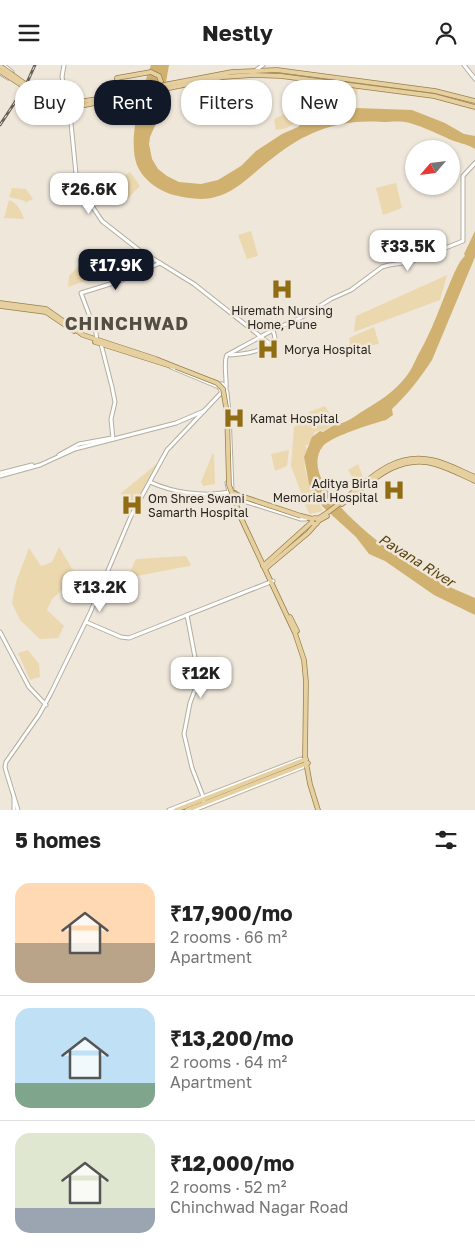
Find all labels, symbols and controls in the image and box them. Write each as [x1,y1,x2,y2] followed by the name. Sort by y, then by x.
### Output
[15,19,43,47] icon: menu
[202,19,273,46] text: Nestly
[432,19,460,47] icon: person
[15,80,84,125] chip: Buy
[94,80,171,125] chip: Rent
[181,80,272,125] chip: Filters
[282,80,356,125] chip: New
[405,140,460,195] north arrow
[405,140,460,195] map controls
[48,173,130,215] pin: ₹26.6K
[61,179,117,199] text: ₹26.6K
[367,229,449,272] pin: ₹33.5K
[380,236,436,256] text: ₹33.5K
[75,249,157,291] pin: ₹17.9K
[90,255,143,275] text: ₹17.9K
[269,276,295,302] hospital icon: Hiremath Nursing Home, Pune
[231,303,333,332] place label: Hiremath Nursing Home, Pune
[65,312,189,334] district label: CHINCHWAD
[255,336,281,362] hospital icon: Morya Hospital
[284,342,372,357] place label: Morya Hospital
[221,405,247,431] hospital icon: Kamat Hospital
[250,411,339,426] place label: Kamat Hospital
[273,476,378,505] place label: Aditya Birla Memorial Hospital
[381,477,407,503] hospital icon: Aditya Birla Memorial Hospital
[148,491,249,520] place label: Om Shree Swami Samarth Hospital
[119,492,145,518] hospital icon: Om Shree Swami Samarth Hospital
[376,530,460,591] water label: Pavana River
[59,571,141,613] pin: ₹13.2K
[73,577,127,597] text: ₹13.2K
[171,657,231,699] pin: ₹12K
[182,663,220,683] text: ₹12K
[432,826,460,854] icon: filters
[15,827,101,853] text: 5 homes
[170,900,293,926] text: ₹17,900/mo
[55,903,115,963] icon: home
[170,927,287,947] text: 2 rooms · 66 m²
[170,947,252,967] text: Apartment
[170,1025,294,1051] text: ₹13,200/mo
[55,1028,115,1088] icon: home
[170,1052,287,1072] text: 2 rooms · 64 m²
[170,1072,252,1092] text: Apartment
[170,1150,294,1176] text: ₹12,000/mo
[55,1153,115,1213] icon: home
[170,1177,286,1197] text: 2 rooms · 52 m²
[170,1197,348,1217] text: Chinchwad Nagar Road

